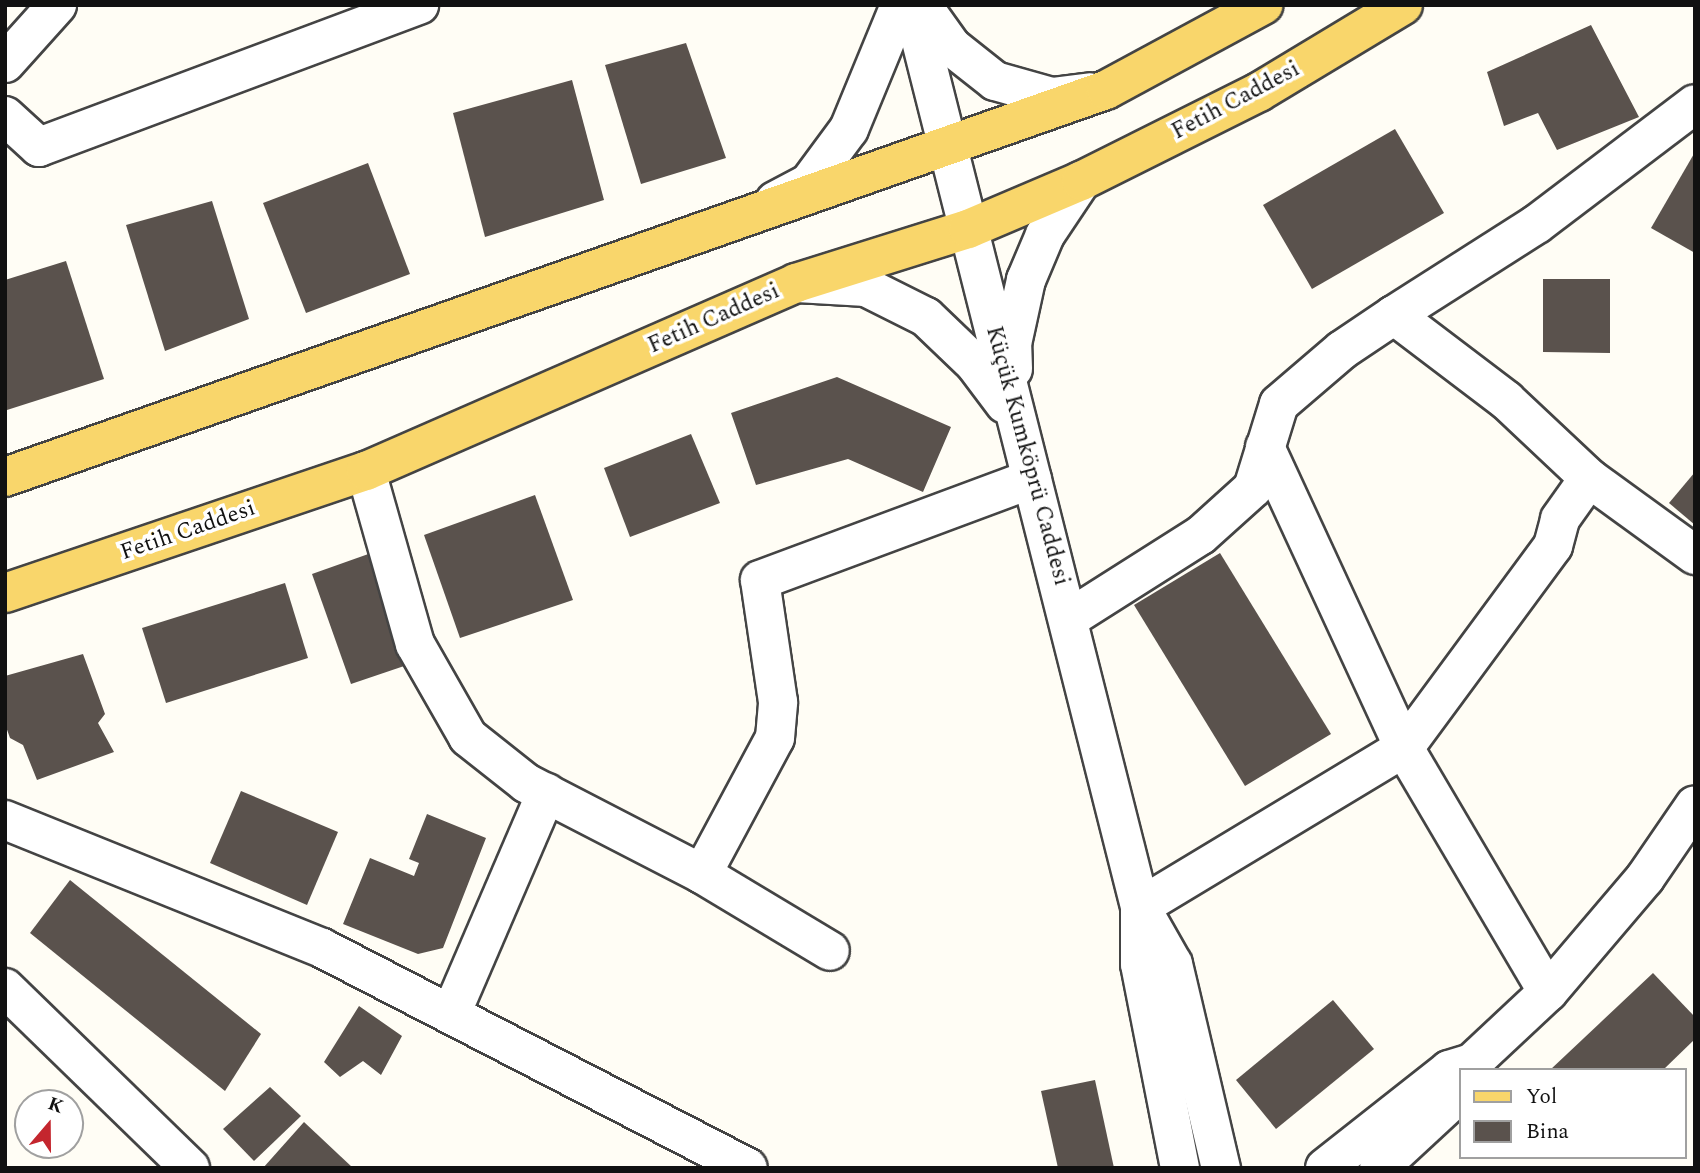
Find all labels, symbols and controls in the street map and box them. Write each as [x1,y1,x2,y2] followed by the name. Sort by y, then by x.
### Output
[1167,56,1305,146] street label: Fetih Caddesi
[644,278,784,360] street label: Fetih Caddesi
[979,323,1075,589] street label: Küçük Kumköprü Caddesi
[117,495,259,567] street label: Fetih Caddesi
[1458,1068,1686,1159] legend
[1526,1081,1557,1113] text: Yol
[14,1089,84,1159] north arrow
[44,1090,68,1122] text: K
[1526,1116,1569,1148] text: Bina

